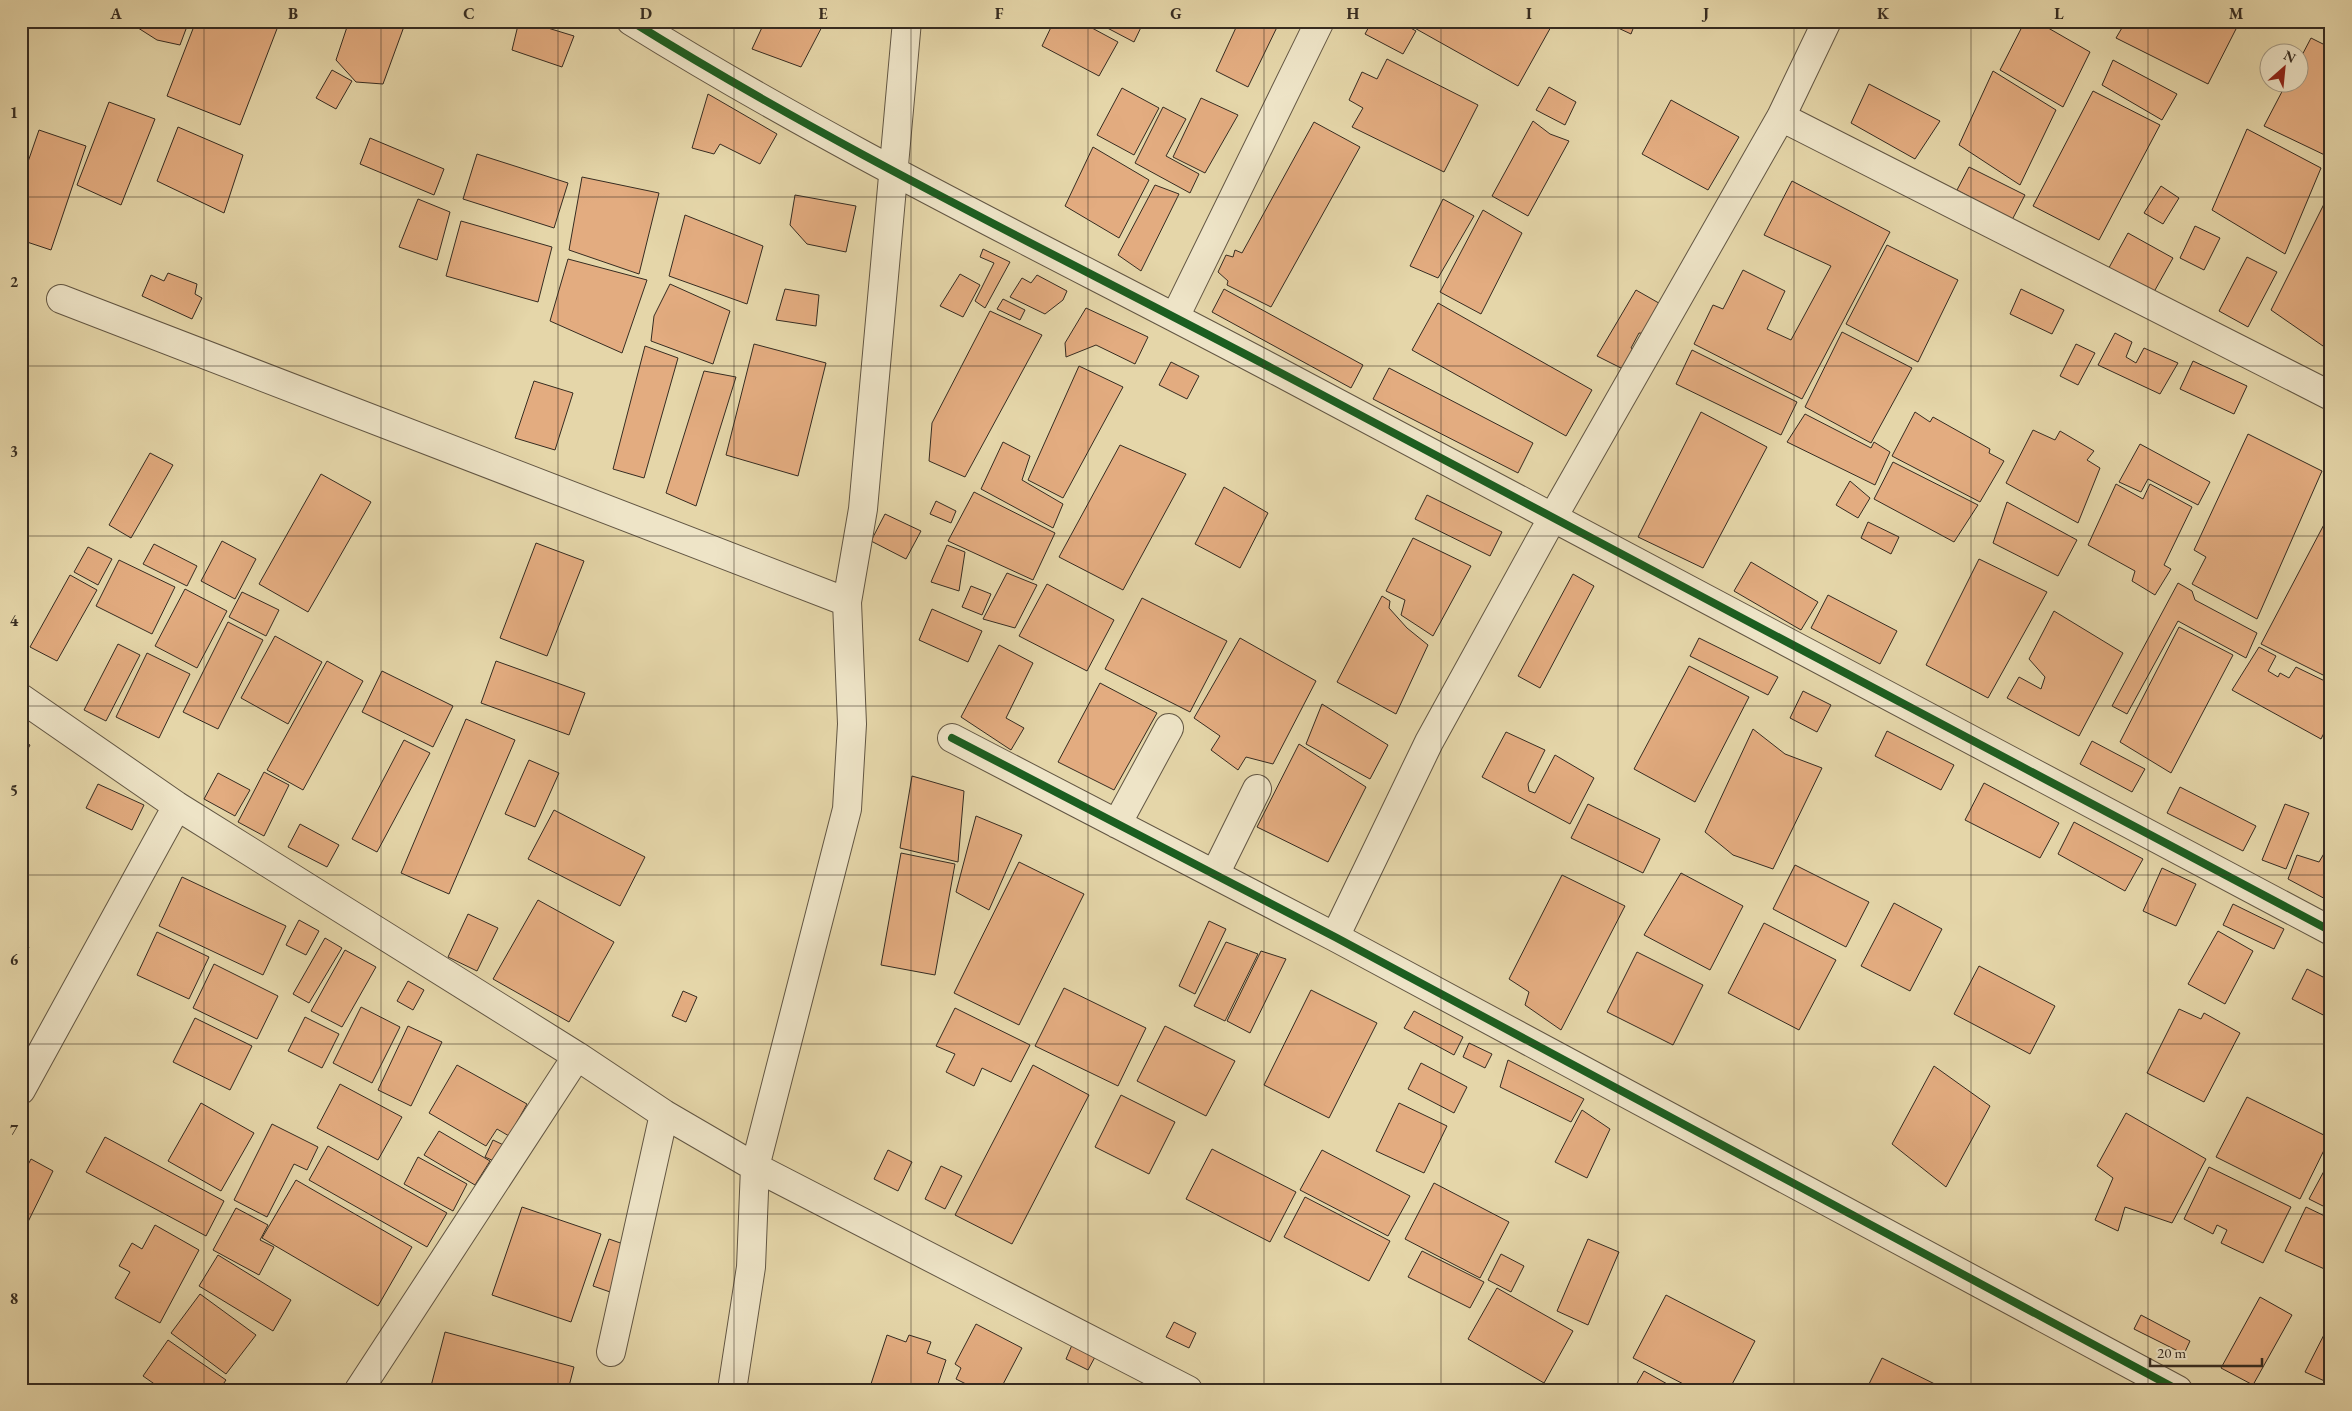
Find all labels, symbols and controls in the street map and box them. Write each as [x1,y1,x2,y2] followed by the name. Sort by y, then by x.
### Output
[109,3,122,24] text: A
[288,3,298,24] text: B
[463,3,475,24] text: C
[640,3,652,24] text: D
[818,3,828,24] text: E
[995,3,1004,24] text: F
[1170,3,1182,24] text: G
[1347,3,1360,24] text: H
[1526,3,1532,24] text: I
[1701,3,1709,24] text: J
[1877,3,1890,24] text: K
[2054,3,2064,24] text: L
[2229,3,2244,24] text: M
[2260,42,2310,92] north arrow
[2281,46,2300,67] text: N
[10,102,18,123] text: 1
[10,271,19,292] text: 2
[10,441,18,462] text: 3
[10,610,19,631] text: 4
[10,780,18,801] text: 5
[10,949,19,970] text: 6
[10,1119,19,1140] text: 7
[10,1288,18,1309] text: 8
[2150,1336,2262,1368] scale bar
[2157,1343,2186,1362] text: 20 m

